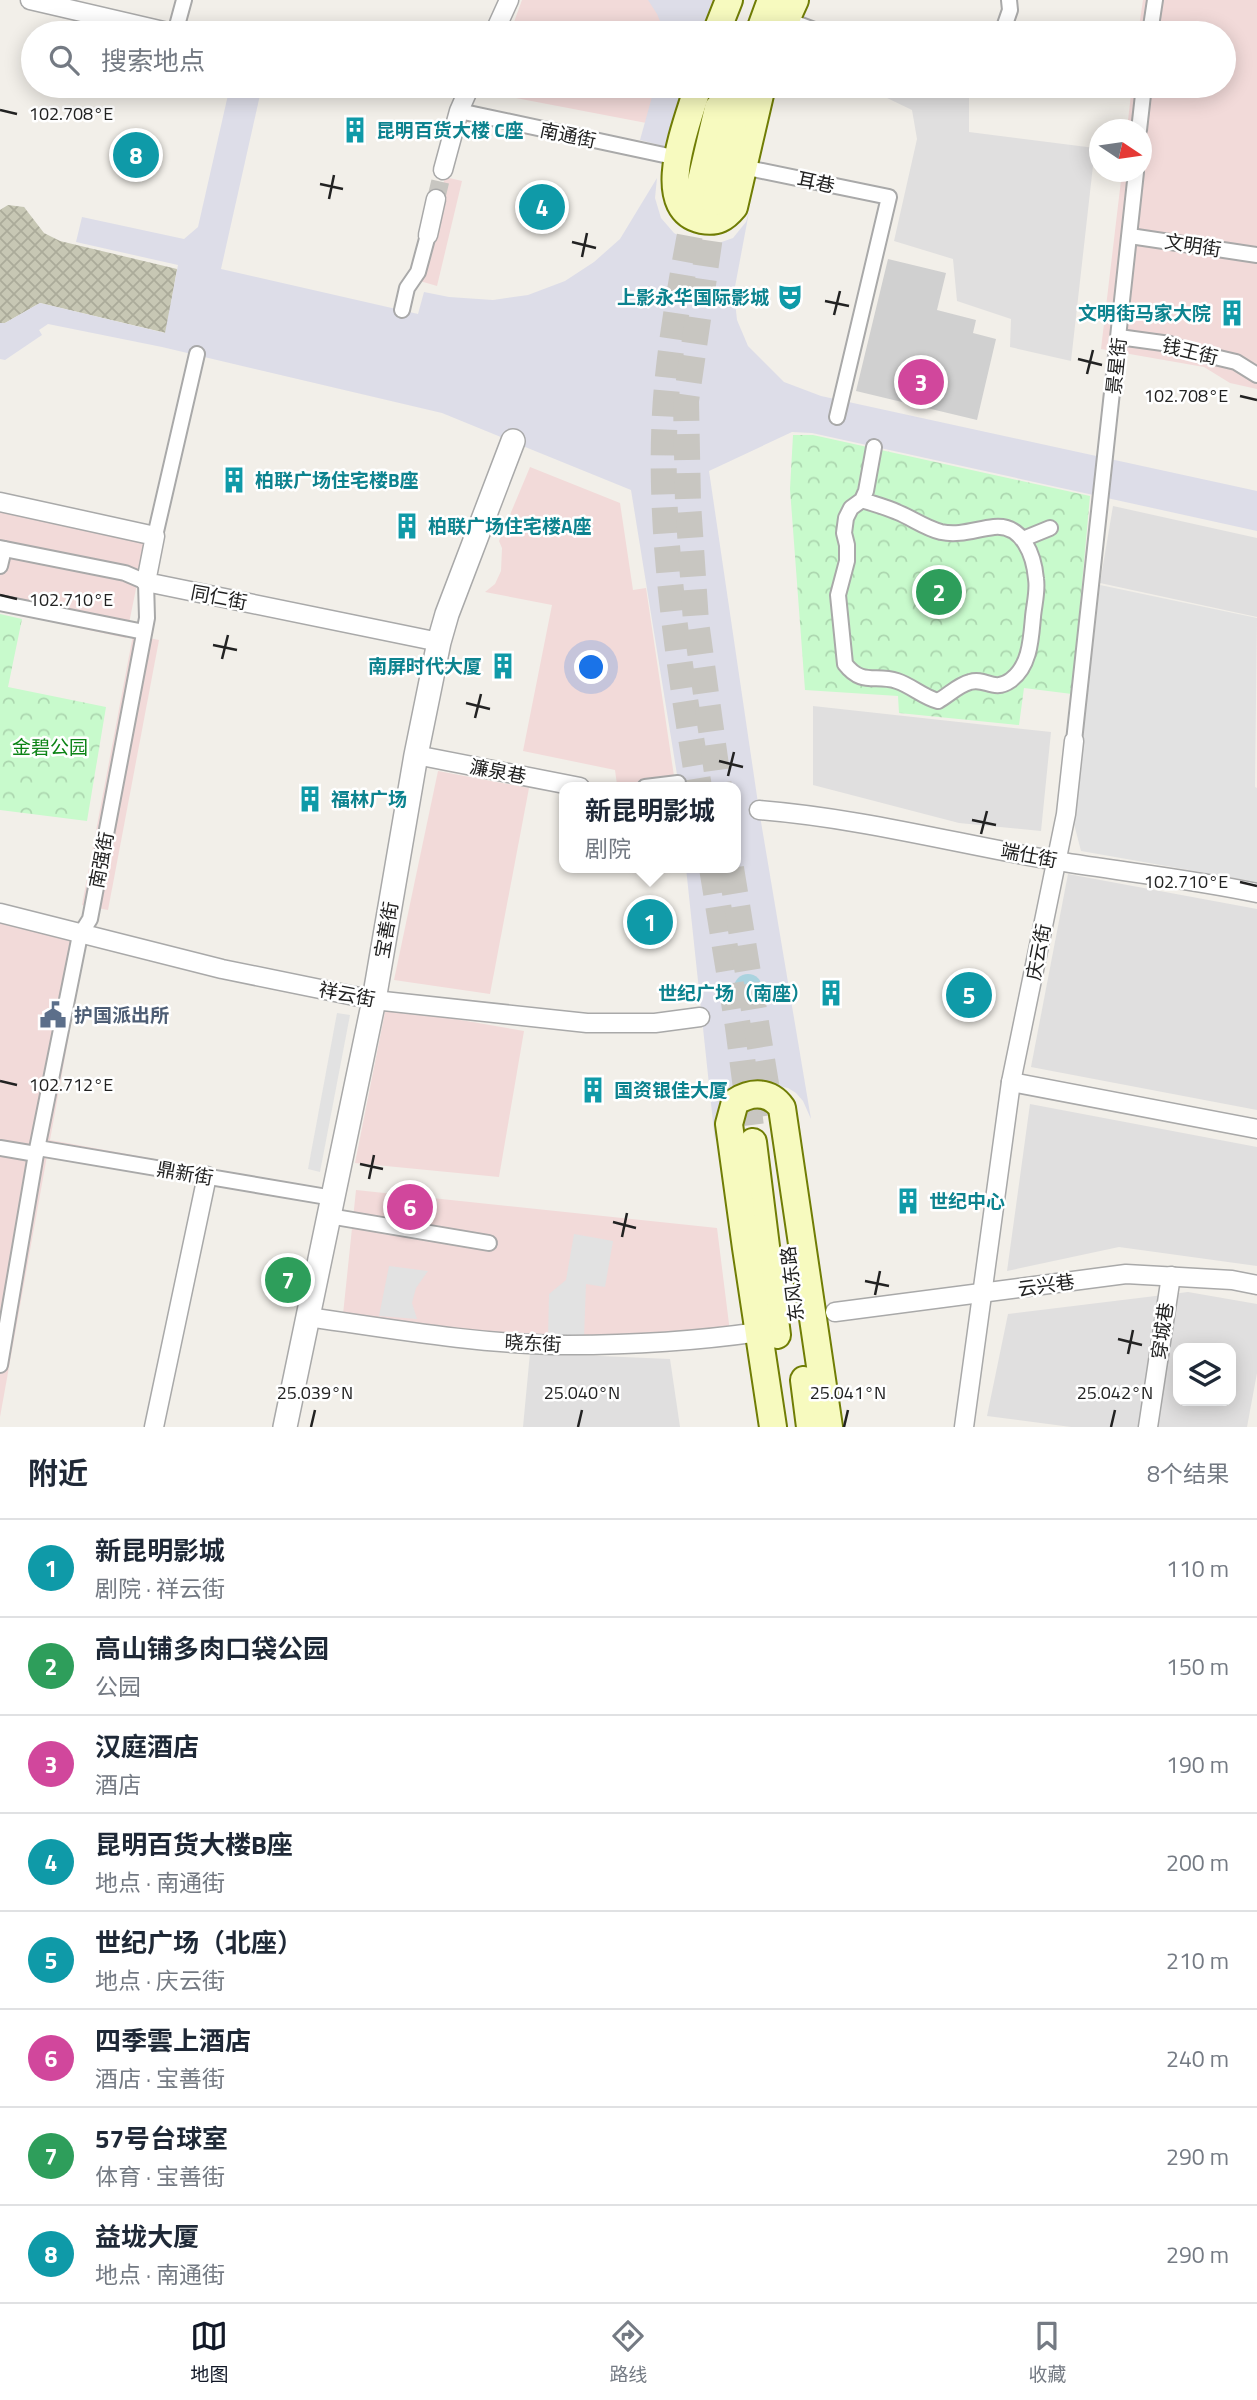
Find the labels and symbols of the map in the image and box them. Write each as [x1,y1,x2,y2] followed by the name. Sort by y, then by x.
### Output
[29,100,113,127] text: 102.708°E
[537,114,599,155] street label: 南通街
[340,115,370,145] building icon: 昆明百货大楼 C座
[376,115,524,144] place label: 昆明百货大楼 C座
[1089,119,1152,182] north arrow
[113,129,159,181] pin: 8
[794,163,838,200] street label: 耳巷
[519,181,565,233] pin: 4
[1163,226,1224,263] street label: 文明街
[617,282,769,311] place label: 上影永华国际影城
[775,282,805,312] theatre icon: 上影永华国际影城
[1078,298,1211,327] place label: 文明街马家大院
[1217,298,1247,328] building icon: 文明街马家大院
[1159,330,1221,371] street label: 钱王街
[1098,336,1133,396] street label: 景星街
[898,356,944,408] pin: 3
[1144,382,1228,409] text: 102.708°E
[219,465,249,495] building icon: 柏联广场住宅楼B座
[255,465,419,494] place label: 柏联广场住宅楼B座
[392,511,422,541] building icon: 柏联广场住宅楼A座
[428,511,591,540] place label: 柏联广场住宅楼A座
[916,566,962,618] pin: 2
[188,577,250,616] street label: 同仁街
[29,586,113,613] text: 102.710°E
[574,650,608,684] your location
[368,651,482,680] place label: 南屏时代大厦
[488,651,518,681] building icon: 南屏时代大厦
[12,732,88,761] park label: 金碧公园
[467,751,529,790] street label: 濂泉巷
[295,784,325,814] building icon: 福林广场
[331,784,407,813] place label: 福林广场
[81,829,120,891] street label: 南强街
[998,835,1060,874] street label: 端仕街
[1144,868,1228,895] text: 102.710°E
[627,896,673,948] pin: 1
[366,899,405,961] street label: 宝善街
[1018,921,1057,983] street label: 庆云街
[946,969,992,1021] pin: 5
[316,974,378,1013] street label: 祥云街
[658,978,810,1007] place label: 世纪广场（南座）
[816,978,846,1008] building icon: 世纪广场（南座）
[38,1000,68,1030] public building icon: 护国派出所
[74,1000,169,1029] place label: 护国派出所
[29,1071,113,1098] text: 102.712°E
[578,1075,608,1105] building icon: 国资银佳大厦
[614,1075,728,1104] place label: 国资银佳大厦
[154,1153,216,1192] street label: 鼎新街
[387,1181,433,1233] pin: 6
[893,1186,923,1216] building icon: 世纪中心
[929,1186,1005,1215] place label: 世纪中心
[772,1245,811,1324] street label: 东风东路
[265,1254,311,1306] pin: 7
[1016,1266,1076,1303] street label: 云兴巷
[1143,1301,1180,1361] street label: 穿城巷
[504,1327,562,1358] street label: 晓东街
[277,1379,353,1406] text: 25.039°N
[544,1379,620,1406] text: 25.040°N
[810,1379,886,1406] text: 25.041°N
[1077,1379,1153,1406] text: 25.042°N

